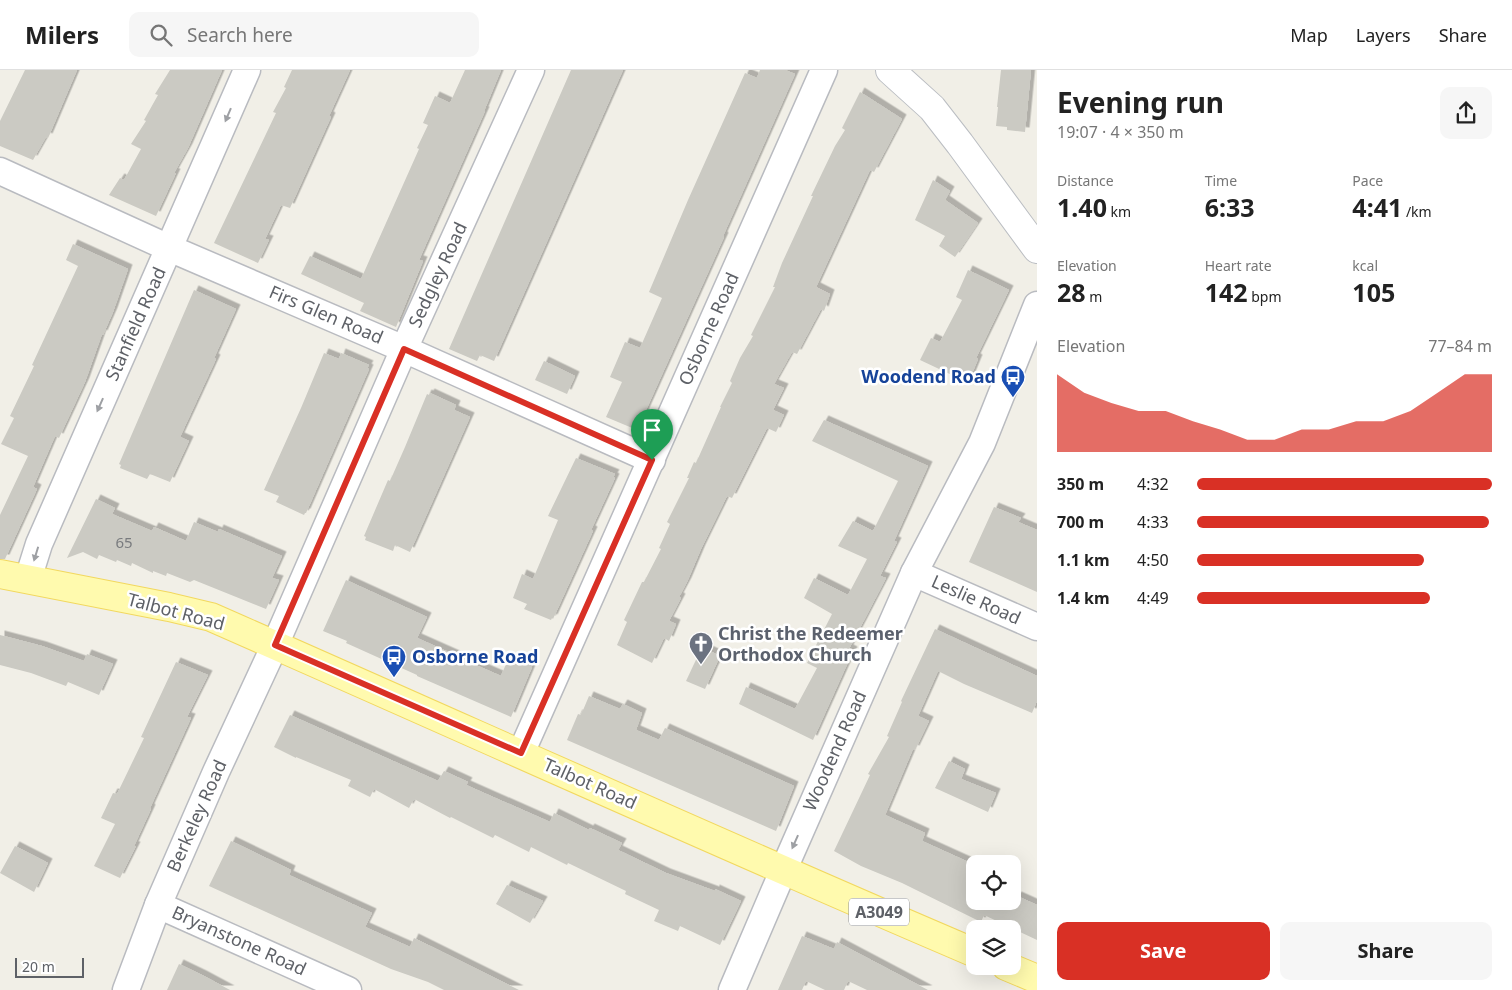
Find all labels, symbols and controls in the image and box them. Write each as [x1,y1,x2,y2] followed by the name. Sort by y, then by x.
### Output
[129,12,479,57] search box
[25,18,99,51] text: Milers
[147,21,175,49] icon: search
[187,22,293,48] text: Search here
[1290,23,1328,47] text: Map
[1356,23,1411,47] text: Layers
[1439,23,1487,47] text: Share
[1057,83,1224,121] text: Evening run
[1440,87,1492,139] button: share
[223,108,231,122] one-way arrow
[1057,121,1184,143] text: 19:07 · 4 × 350 m
[1057,171,1114,190] text: Distance
[1205,171,1237,190] text: Time
[1352,171,1383,190] text: Pace
[1057,190,1107,224] text: 1.40
[1205,190,1255,224] text: 6:33
[1352,190,1402,224] text: 4:41
[1107,202,1131,221] text: km
[1402,202,1432,221] text: /km
[402,218,472,331] street label: Sedgley Road
[1057,256,1117,275] text: Elevation
[1205,256,1272,275] text: Heart rate
[1352,256,1378,275] text: kcal
[99,263,171,384] street label: Stanfield Road
[672,268,744,389] street label: Osborne Road
[1057,275,1086,309] text: 28
[1205,275,1248,309] text: 142
[1352,275,1395,309] text: 105
[266,279,387,349] street label: Firs Glen Road
[1086,287,1102,306] text: m
[1248,287,1282,306] text: bpm
[1057,335,1125,357] text: Elevation
[1428,335,1492,357] text: 77–84 m
[861,364,996,388] place label: Woodend Road
[1000,364,1026,398] bus stop icon: Woodend Road
[96,398,104,412] one-way arrow
[631,409,673,460] pin
[638,416,666,444] icon: arrive
[1057,473,1104,495] text: 350 m
[1137,473,1169,495] text: 4:32
[1057,511,1104,533] text: 700 m
[1137,511,1169,533] text: 4:33
[115,532,133,552] house number: 65
[31,547,39,562] one-way arrow
[1057,549,1109,571] text: 1.1 km
[1137,549,1169,571] text: 4:50
[928,569,1025,629] street label: Leslie Road
[125,587,228,636] street label: Talbot Road
[1057,587,1109,609] text: 1.4 km
[1137,587,1169,609] text: 4:49
[718,621,903,666] place label: Christ the Redeemer Orthodox Church
[688,631,714,665] church icon: Christ the Redeemer Orthodox Church
[381,644,407,678] bus stop icon: Osborne Road
[412,644,538,668] place label: Osborne Road
[797,687,871,815] street label: Woodend Road
[540,752,641,814] street label: Talbot Road
[161,756,232,876] street label: Berkeley Road
[791,835,799,849] one-way arrow
[966,855,1021,975] map controls
[966,855,1021,910] button: locate
[849,899,909,926] road number: A3049
[168,900,310,980] street label: Bryanstone Road
[966,920,1021,975] button: layers
[1057,922,1270,980] button: Save
[1280,922,1492,980] button: Share
[15,955,84,978] scale bar
[22,957,55,976] text: 20 m

